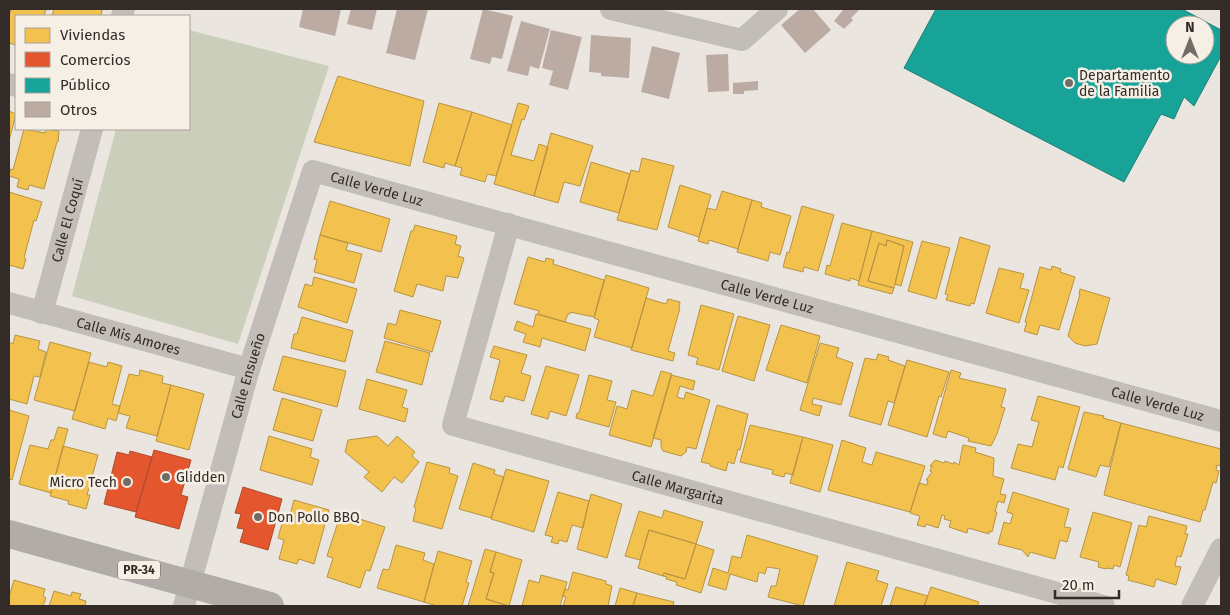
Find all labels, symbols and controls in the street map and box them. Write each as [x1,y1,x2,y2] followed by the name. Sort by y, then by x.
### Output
[15,15,190,130] legend
[1165,15,1215,65] north arrow
[1185,19,1195,36] text: N
[60,26,125,44] text: Viviendas
[60,51,130,69] text: Comercios
[1079,67,1170,100] place label: Departamento de la Familia
[60,76,110,94] text: Público
[1063,77,1075,89] marker: Departamento de la Familia
[60,101,97,119] text: Otros
[328,168,425,209] street label: Calle Verde Luz
[48,177,87,264] street label: Calle El Coquí
[719,275,816,317] street label: Calle Verde Luz
[75,313,183,358] street label: Calle Mis Amores
[227,330,269,421] street label: Calle Ensueño
[1109,383,1206,424] street label: Calle Verde Luz
[630,467,726,508] street label: Calle Margarita
[176,469,225,486] place label: Glidden
[160,471,172,483] marker: Glidden
[50,474,117,491] place label: Micro Tech
[121,476,133,488] marker: Micro Tech
[268,509,360,526] place label: Don Pollo BBQ
[252,511,264,523] marker: Don Pollo BBQ
[118,560,160,580] road number: PR-34
[1055,568,1119,600] scale bar
[1062,576,1095,594] text: 20 m

